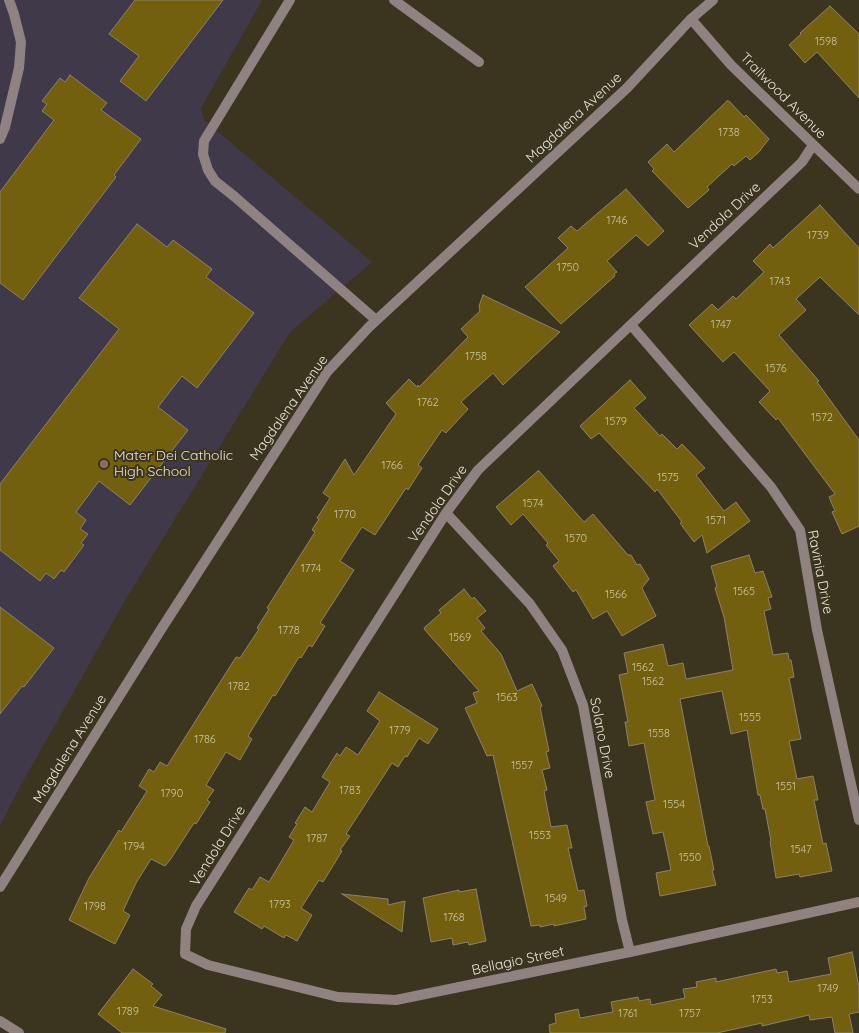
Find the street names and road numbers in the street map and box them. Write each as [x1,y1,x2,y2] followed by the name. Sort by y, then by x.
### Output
[736,49,830,143] street label: Trailwood Avenue
[523,69,625,167] street label: Magdalena Avenue
[686,179,764,253] street label: Vendola Drive
[246,352,332,464] street label: Magdalena Avenue
[405,462,471,546] street label: Vendola Drive
[804,529,836,615] street label: Ravinia Drive
[30,692,110,806] street label: Magdalena Avenue
[586,696,618,780] street label: Solano Drive
[187,803,249,889] street label: Vendola Drive
[470,943,566,979] street label: Bellagio Street

